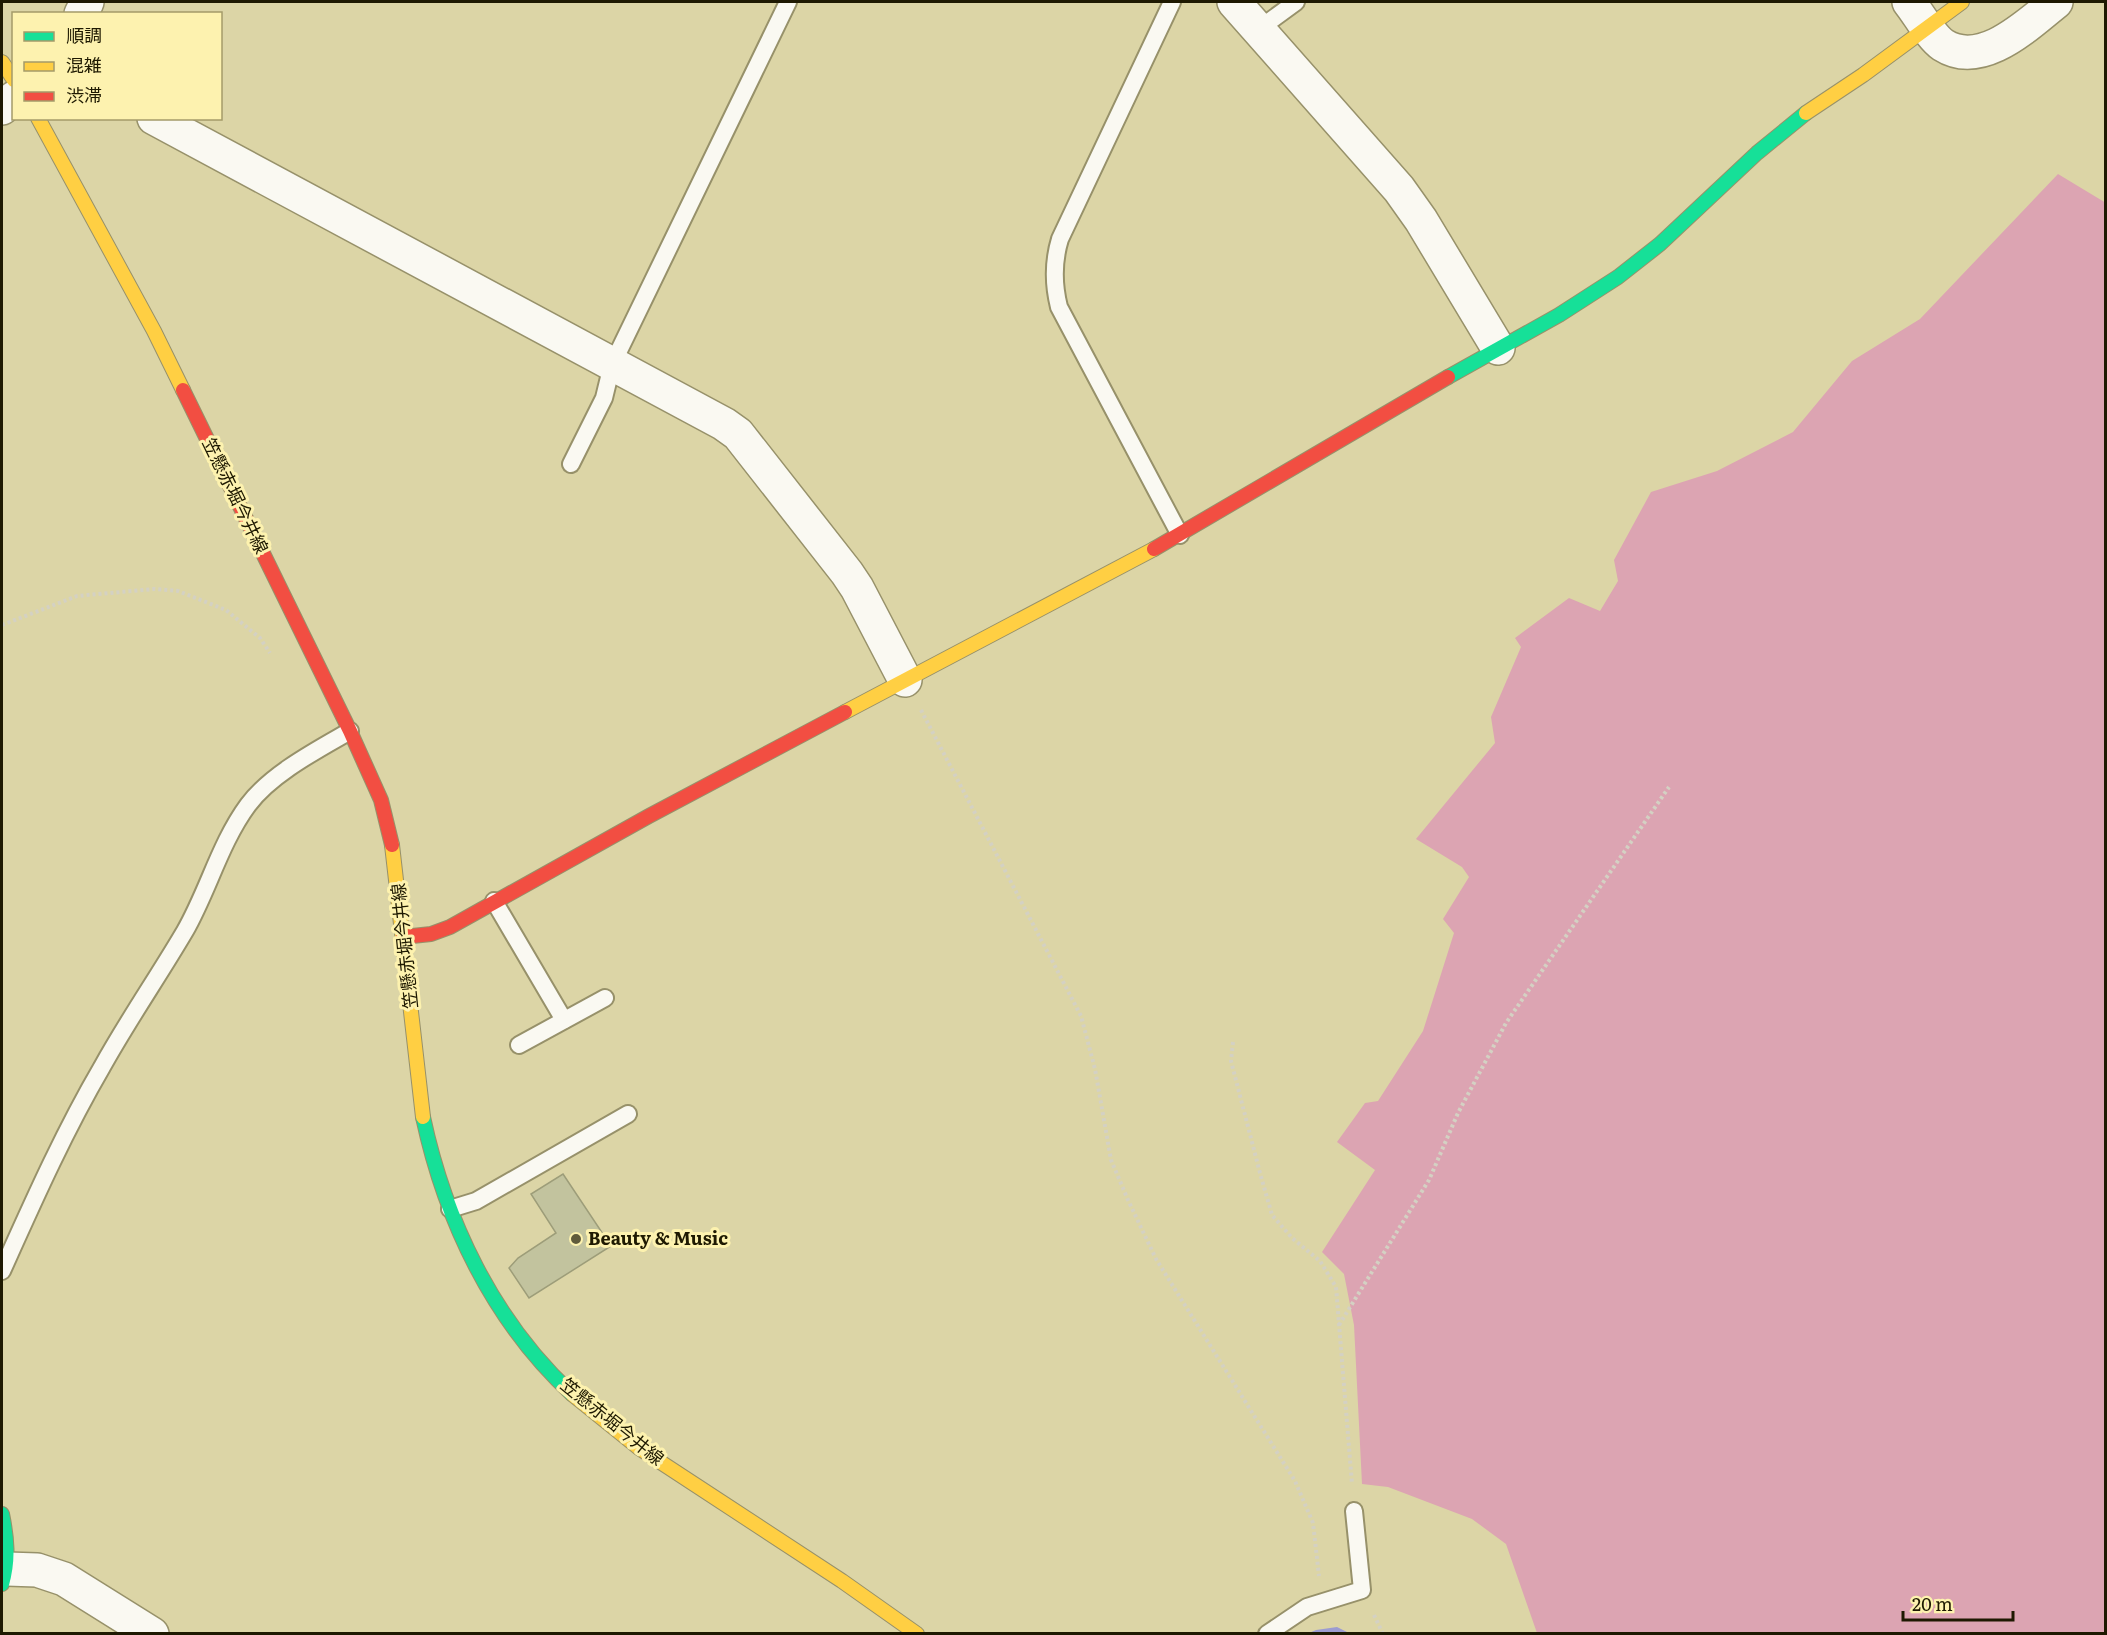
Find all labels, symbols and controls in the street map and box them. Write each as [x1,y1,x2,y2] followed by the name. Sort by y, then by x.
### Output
[12,12,222,120] legend
[66,21,102,48] text: 順調
[66,51,102,78] text: 混雑
[66,81,102,108] text: 渋滞
[197,433,276,558] street label: 笠懸赤堀今井線
[383,882,424,1010] street label: 笠懸赤堀今井線
[588,1224,728,1251] place label: Beauty & Music
[569,1232,583,1246] marker: Beauty & Music
[555,1371,670,1471] street label: 笠懸赤堀今井線
[1903,1584,2012,1622] scale bar
[1912,1590,1953,1617] text: 20 m

